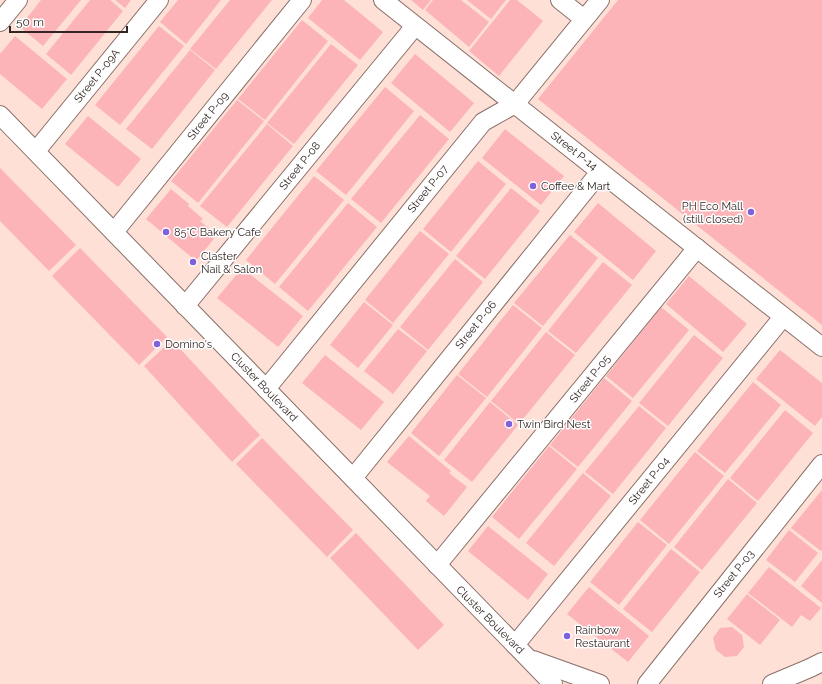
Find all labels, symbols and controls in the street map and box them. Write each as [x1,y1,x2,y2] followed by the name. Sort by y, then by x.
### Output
[10,8,127,34] scale bar
[16,15,44,29] text: 50 m
[71,46,123,105] street label: Street P-09A
[185,89,231,143] street label: Street P-09
[548,129,600,173] street label: Street P-14
[277,139,323,193] street label: Street P-08
[405,163,451,215] street label: Street P-07
[541,180,611,193] place label: Coffee & Mart
[528,181,538,191] marker: Coffee & Mart
[682,200,743,226] place label: PH Eco Mall (still closed)
[746,207,756,217] marker: PH Eco Mall (still closed)
[174,226,261,239] place label: 85°C Bakery Cafe
[161,227,171,237] marker: 85°C Bakery Cafe
[201,250,262,276] place label: Claster Nail & Salon
[188,257,198,267] marker: Claster Nail & Salon
[453,298,500,352] street label: Street P-06
[165,338,212,351] place label: Domino's
[152,339,162,349] marker: Domino's
[228,350,300,424] street label: Cluster Boulevard
[567,353,613,405] street label: Street P-05
[517,418,591,431] place label: Twin Bird Nest
[504,419,514,429] marker: Twin Bird Nest
[626,455,672,507] street label: Street P-04
[711,548,757,600] street label: Street P-03
[453,583,527,657] street label: Cluster Boulevard
[575,624,630,650] place label: Rainbow Restaurant
[562,631,572,641] marker: Rainbow Restaurant

